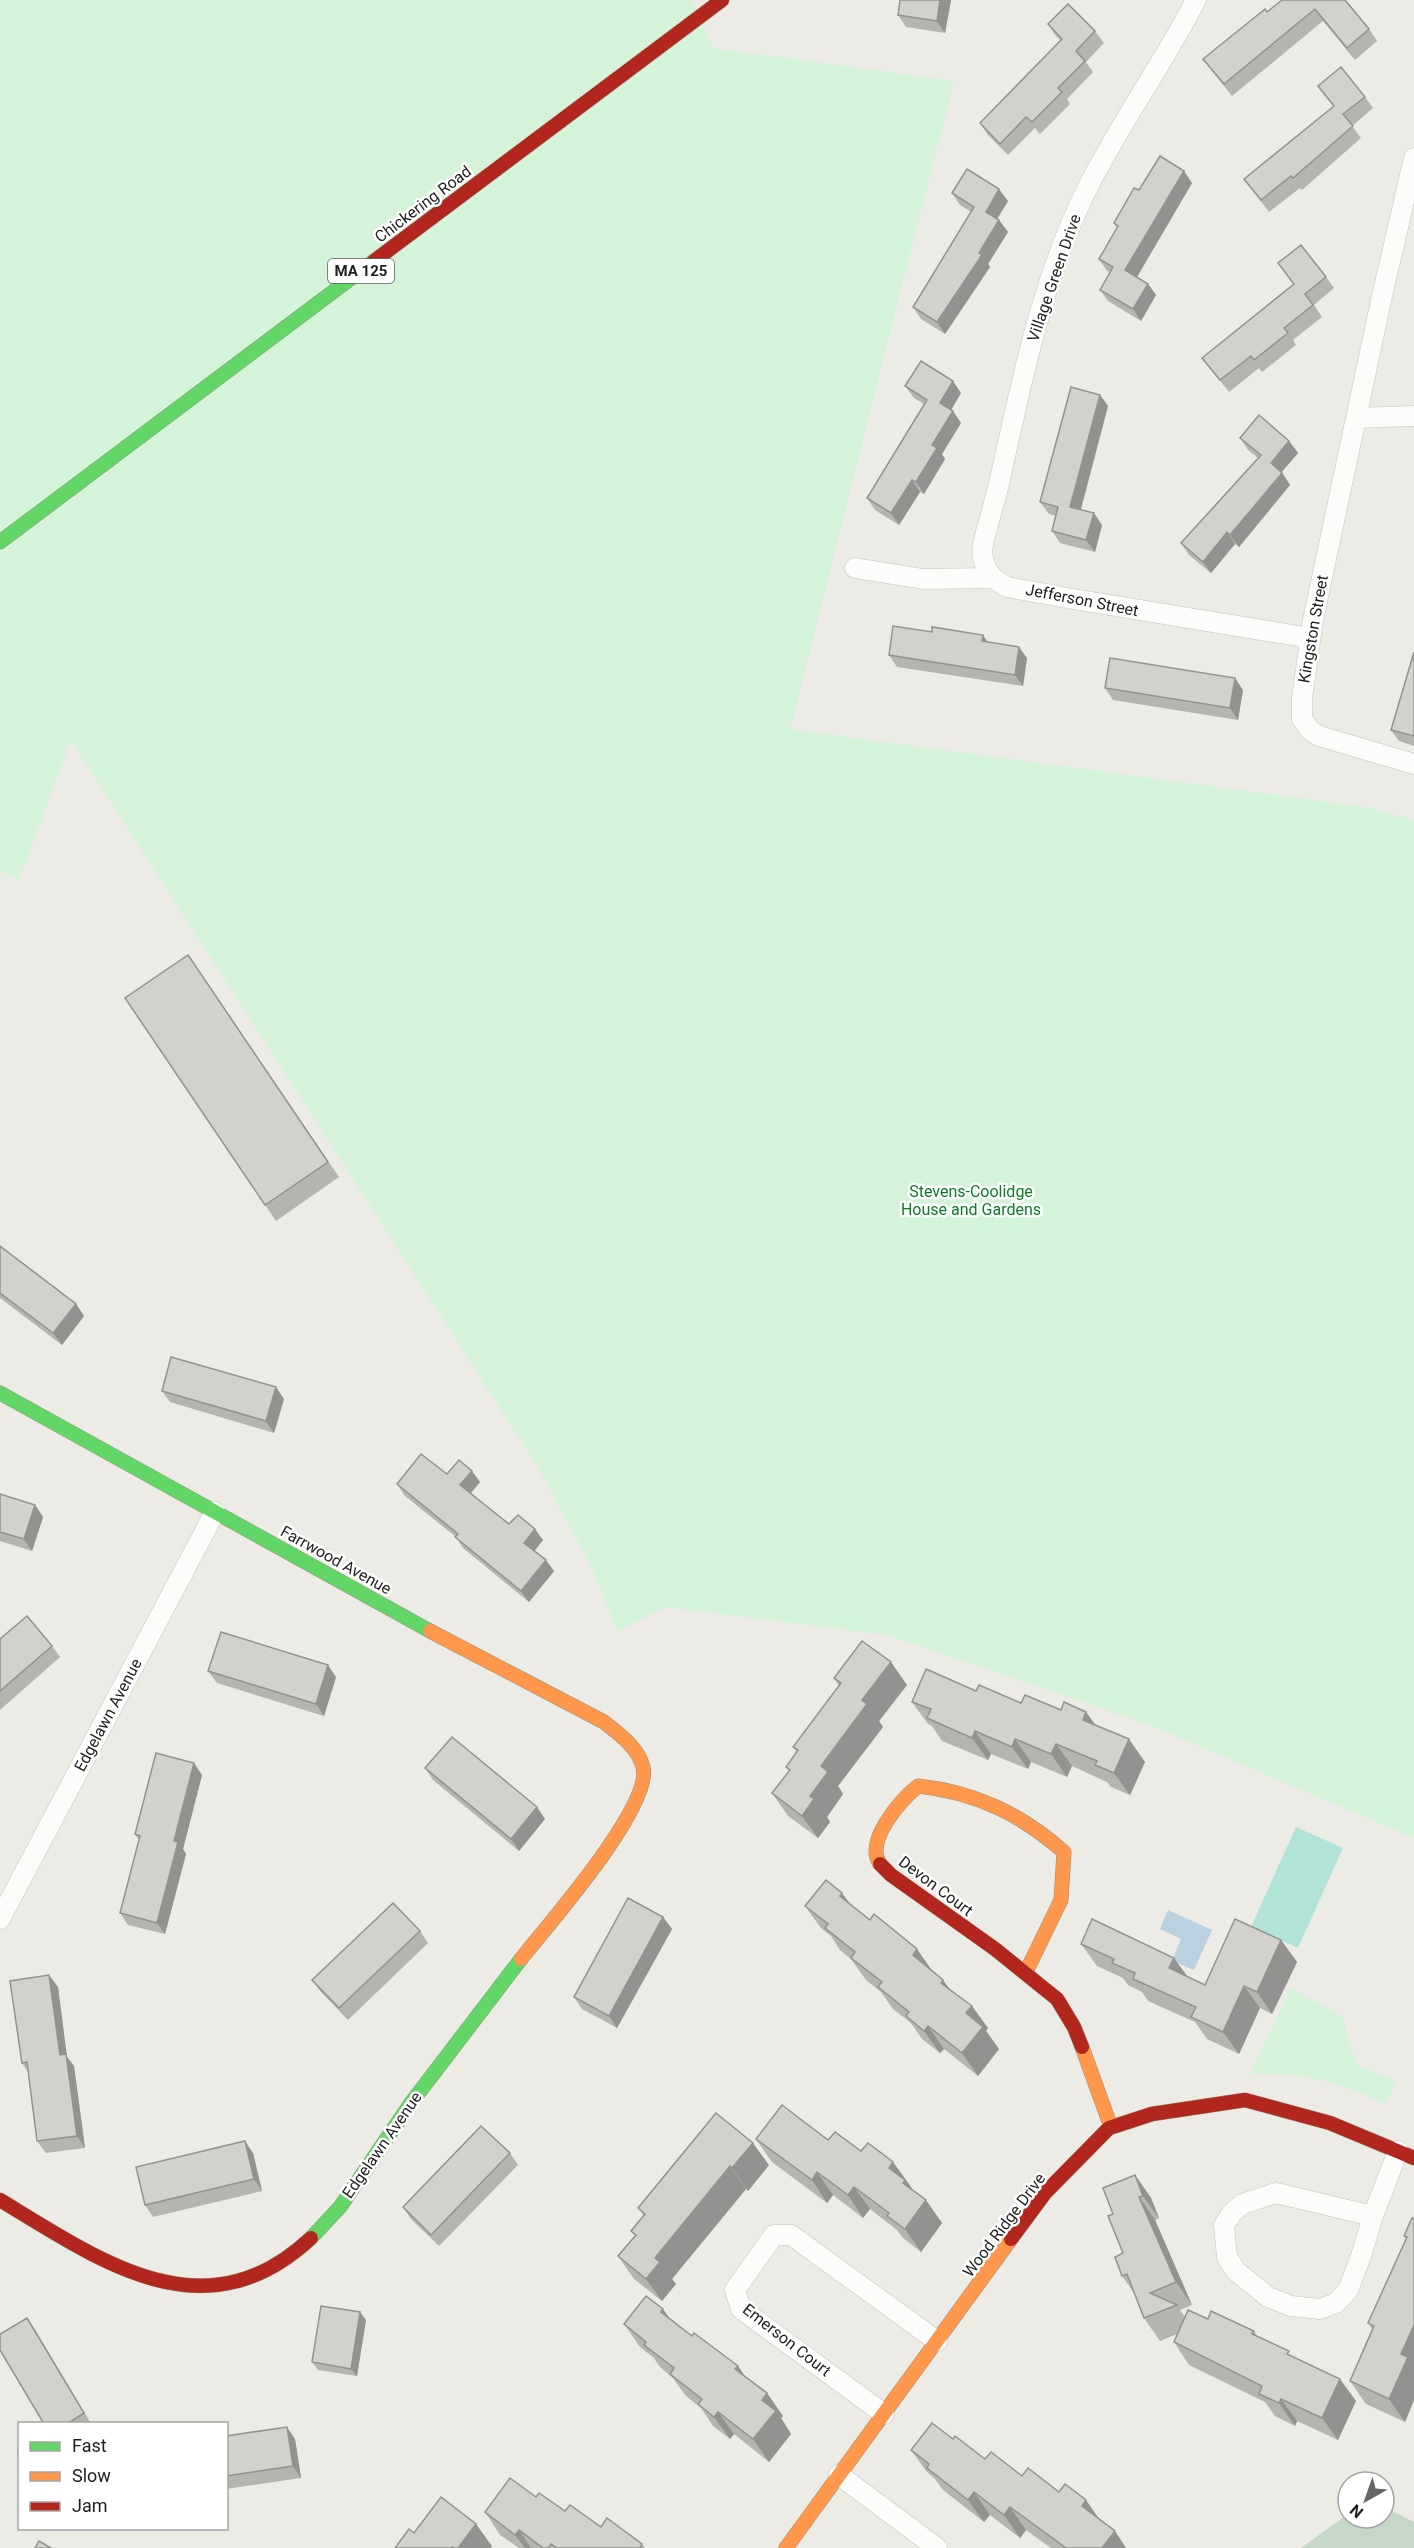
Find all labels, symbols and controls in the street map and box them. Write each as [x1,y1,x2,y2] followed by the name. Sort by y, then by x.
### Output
[371,162,475,246] street label: Chickering Road
[1023,212,1085,344] street label: Village Green Drive
[328,259,394,283] road number: MA 125
[1294,574,1332,684] street label: Kingston Street
[1024,580,1140,620] street label: Jefferson Street
[901,1182,1041,1219] park label: Stevens-Coolidge House and Gardens
[277,1522,395,1598] street label: Farrwood Avenue
[70,1655,146,1775] street label: Edgelawn Avenue
[895,1852,977,1920] street label: Devon Court
[338,2088,426,2202] street label: Edgelawn Avenue
[959,2169,1049,2281] street label: Wood Ridge Drive
[739,2300,835,2380] street label: Emerson Court
[18,2422,228,2530] legend
[72,2435,107,2456] text: Fast
[72,2465,111,2486] text: Slow
[1336,2470,1396,2530] north arrow
[72,2495,108,2516] text: Jam
[1346,2500,1367,2522] text: N

